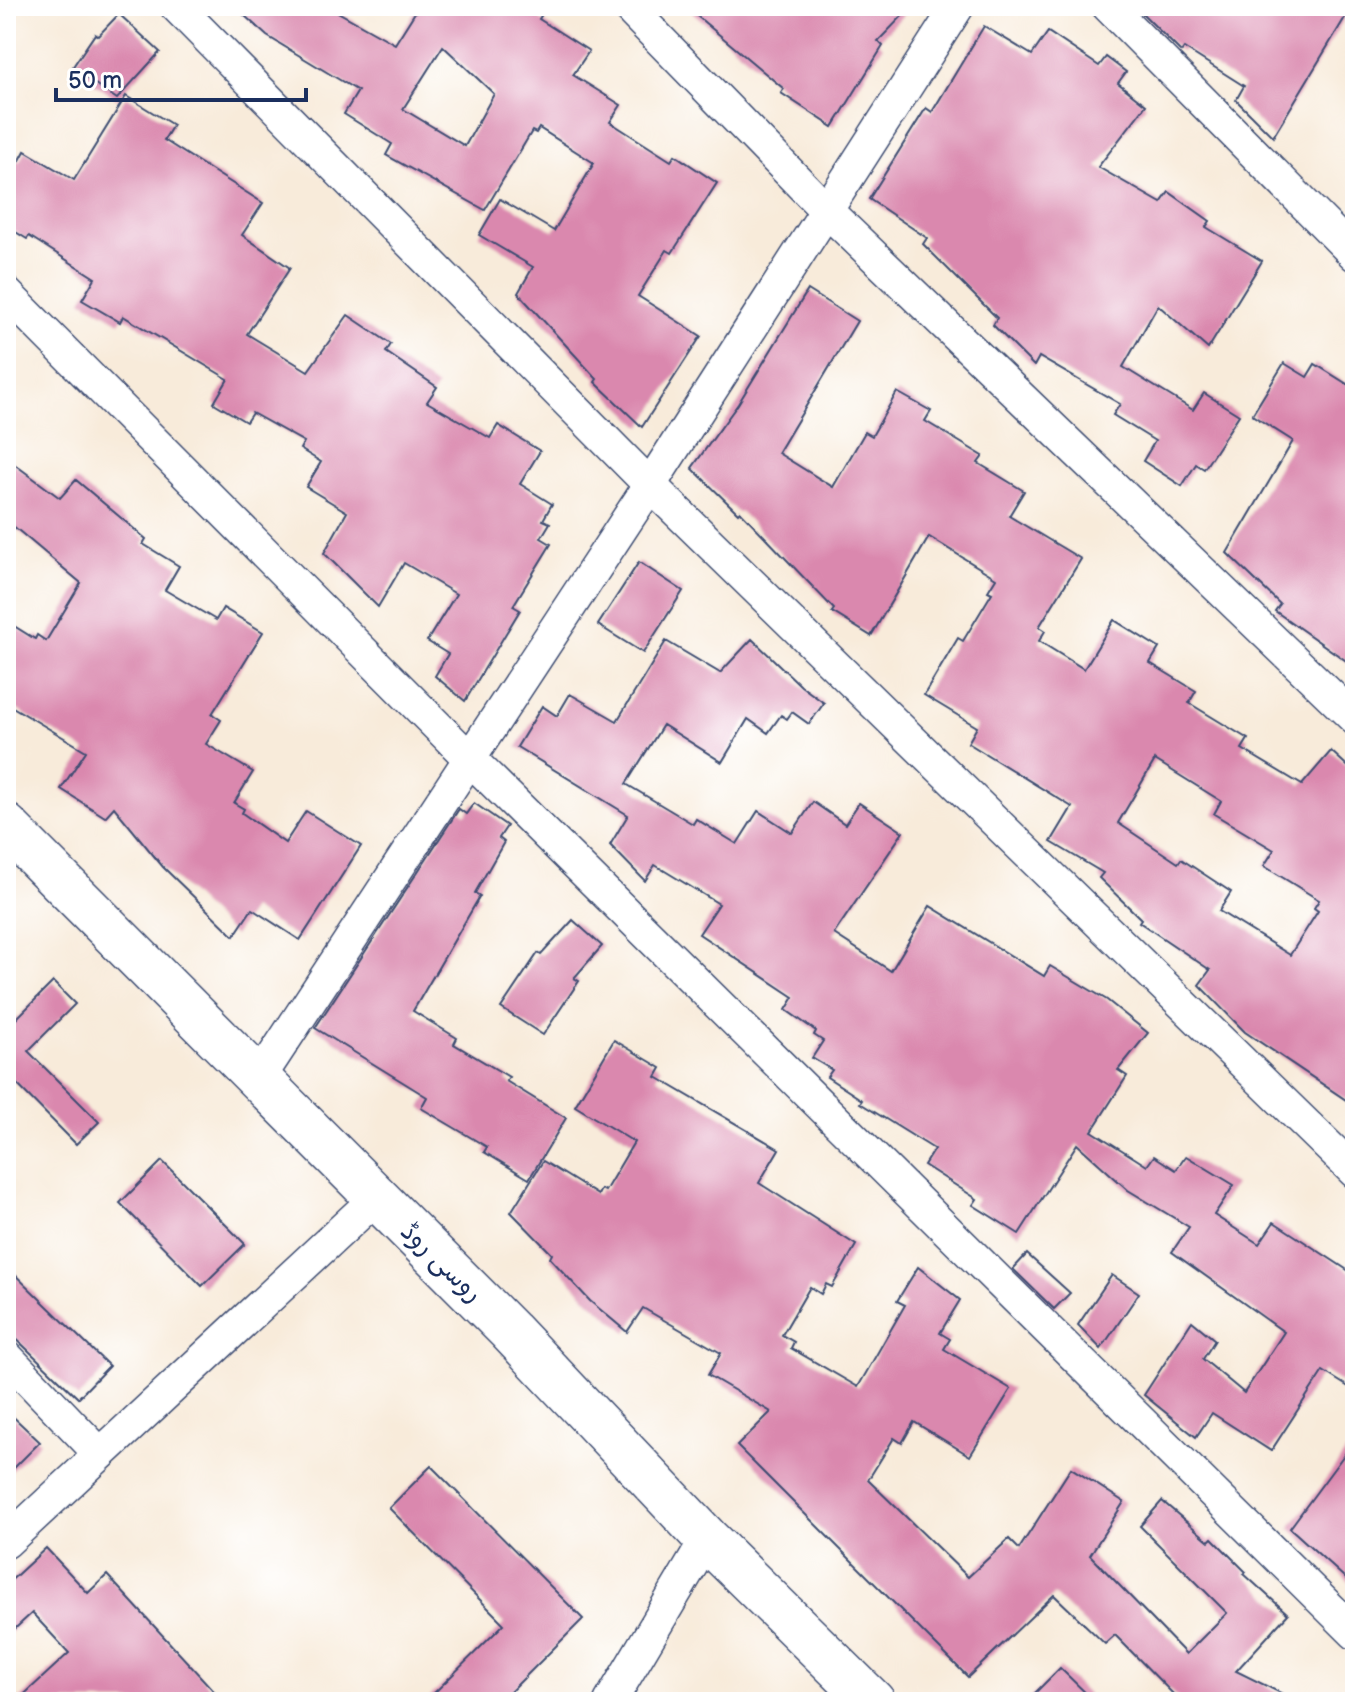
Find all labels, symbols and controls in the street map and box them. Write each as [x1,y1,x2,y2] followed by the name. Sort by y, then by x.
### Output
[56,52,306,102] scale bar
[68,66,122,95] text: 50 m
[394,1216,488,1310] street label: روسی روڈ

